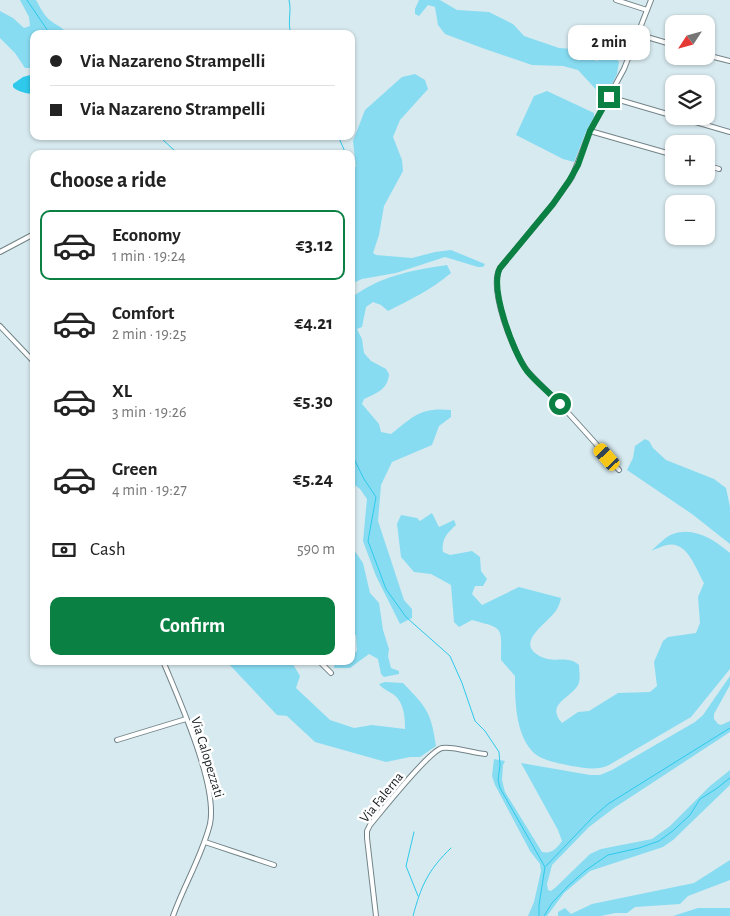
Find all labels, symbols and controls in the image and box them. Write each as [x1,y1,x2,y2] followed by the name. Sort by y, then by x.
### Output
[665,15,715,65] north arrow
[665,15,715,245] map controls
[568,24,650,59] callout: 2 min
[591,34,627,50] text: 2 min
[80,52,265,71] text: Via Nazareno Strampelli
[665,75,715,125] button: layers
[598,86,620,108] route end
[80,100,265,119] text: Via Nazareno Strampelli
[665,135,715,185] button: +
[50,169,166,191] text: Choose a ride
[665,195,715,245] button: −
[52,223,97,268] icon: car
[112,226,181,245] text: Economy
[296,236,333,255] text: €3.12
[112,248,186,264] text: 1 min · 19:24
[52,301,97,346] icon: car
[112,304,174,323] text: Comfort
[294,314,333,333] text: €4.21
[112,326,186,342] text: 2 min · 19:25
[52,379,97,424] icon: car
[112,382,132,401] text: XL
[293,392,333,411] text: €5.30
[549,393,571,415] route start
[112,404,187,420] text: 3 min · 19:26
[591,441,622,473] car
[52,457,97,502] icon: car
[112,460,158,479] text: Green
[293,470,333,489] text: €5.24
[112,482,187,498] text: 4 min · 19:27
[50,536,78,564] icon: cash
[90,540,126,559] text: Cash
[297,541,335,557] text: 590 m
[50,597,335,655] button: Confirm
[188,715,226,799] street label: Via Calopezzati
[357,769,407,825] street label: Via Falerna

